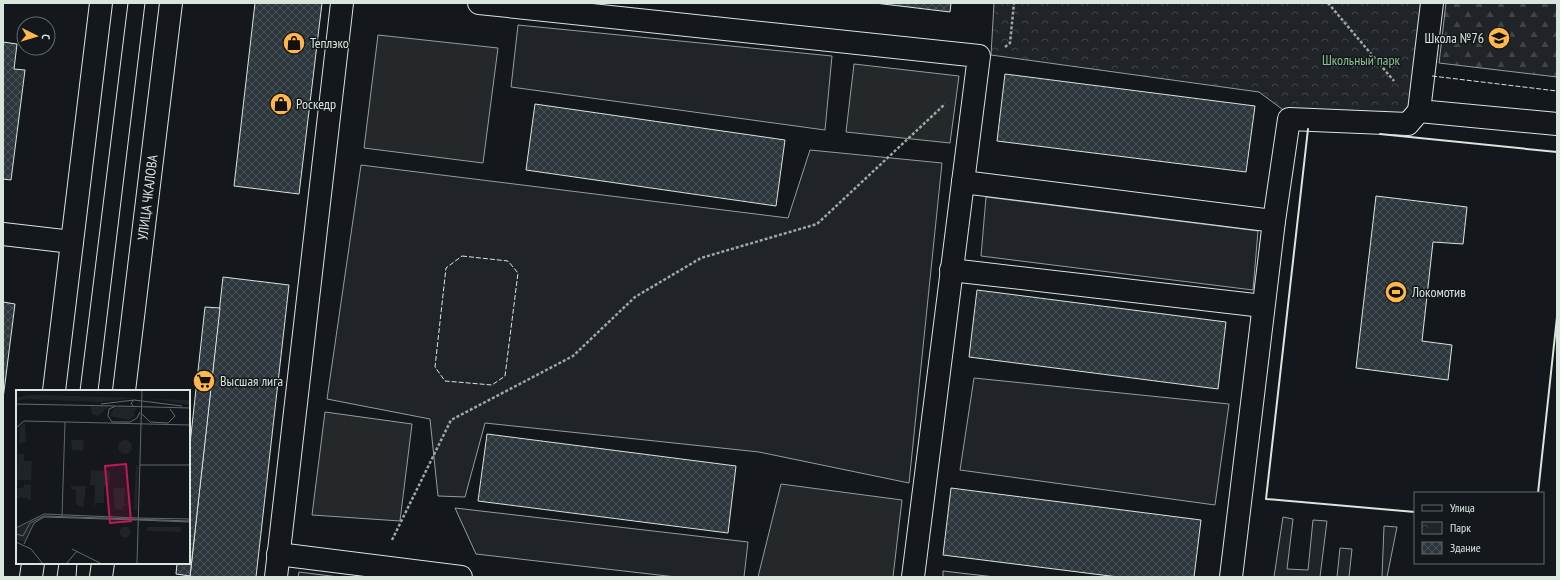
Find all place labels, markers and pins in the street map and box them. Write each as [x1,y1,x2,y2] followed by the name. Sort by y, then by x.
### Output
[1486,25,1512,51] school or university icon: Школа №76
[1424,29,1484,47] place label: Школа №76
[281,30,307,56] shop icon: Теплэко
[310,34,349,52] place label: Теплэко
[268,91,294,117] shop icon: Роскедр
[296,95,336,113] place label: Роскедр
[1383,279,1409,305] sports icon: Локомотив
[1411,283,1466,301] place label: Локомотив
[191,368,217,394] supermarket icon: Высшая лига
[220,372,283,390] place label: Высшая лига

